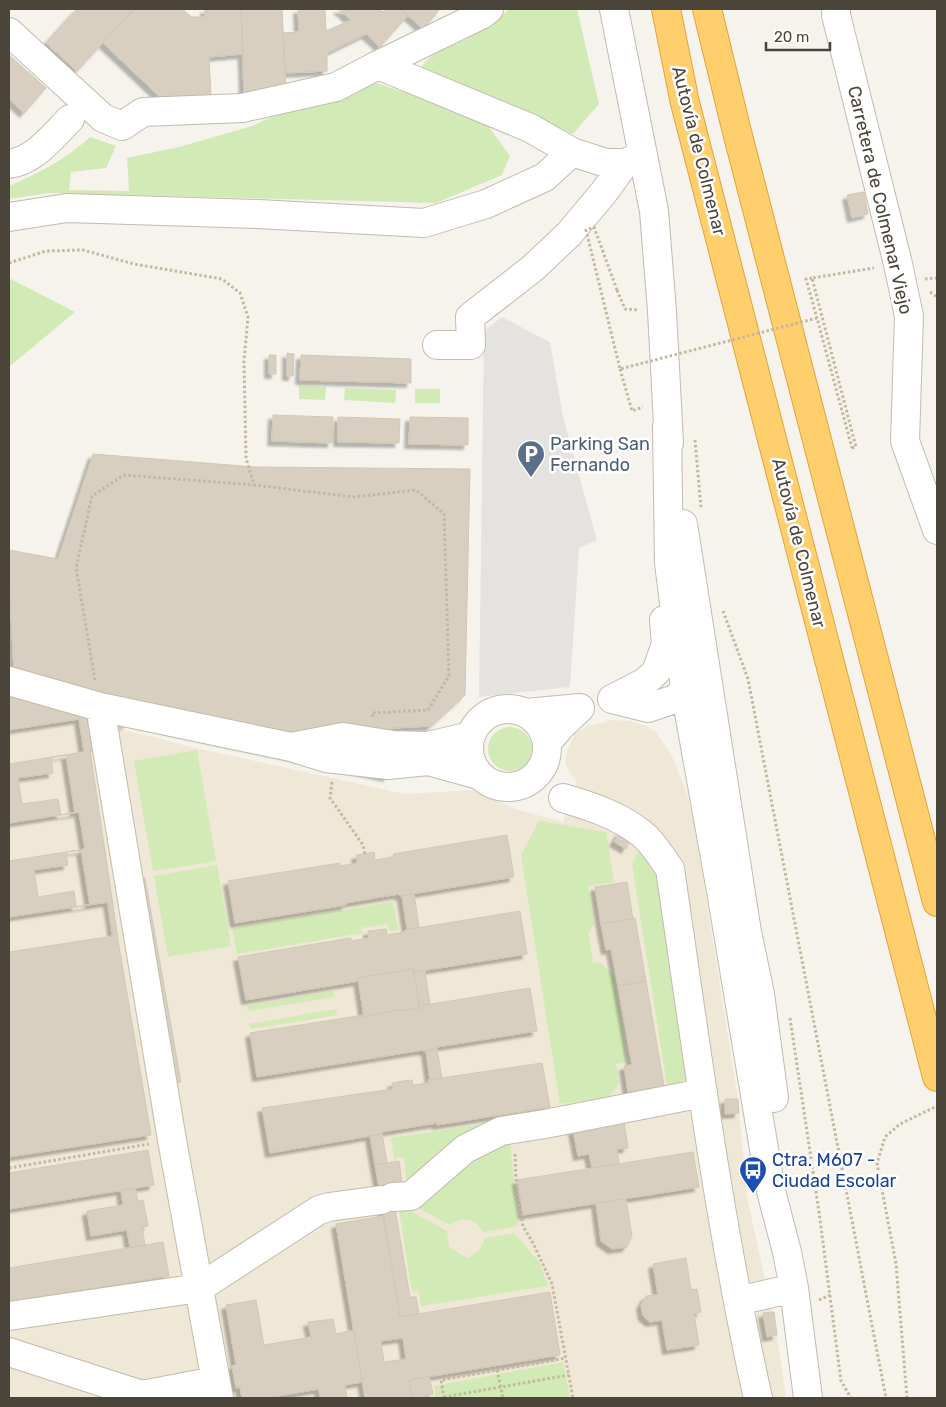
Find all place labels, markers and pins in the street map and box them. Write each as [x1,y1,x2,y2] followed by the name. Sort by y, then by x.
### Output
[550,433,650,476] place label: Parking San Fernando
[516,439,546,478] parking icon: Parking San Fernando
[772,1149,897,1192] place label: Ctra. M607 - Ciudad Escolar
[738,1155,768,1194] bus stop icon: Ctra. M607 - Ciudad Escolar

